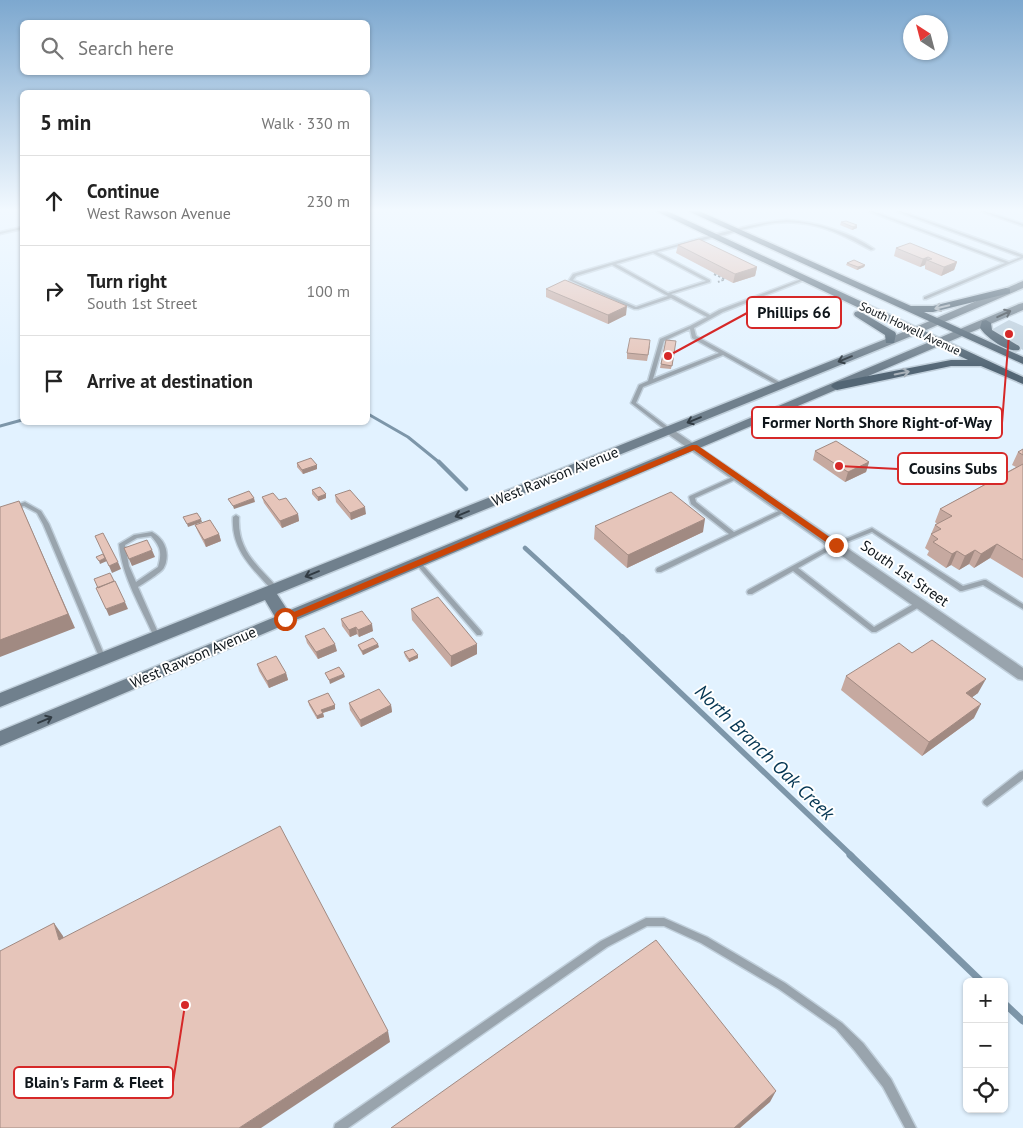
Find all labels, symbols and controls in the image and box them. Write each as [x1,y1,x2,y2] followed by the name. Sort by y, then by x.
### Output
[903,15,948,60] north arrow
[20,20,370,75] search box
[38,34,66,62] icon: search
[78,36,174,60] text: Search here
[40,109,91,136] text: 5 min
[261,113,350,133] text: Walk · 330 m
[87,179,159,203] text: Continue
[40,187,68,215] icon: ahead
[307,191,350,211] text: 230 m
[87,203,231,223] text: West Rawson Avenue
[87,269,167,293] text: Turn right
[40,277,68,305] icon: right
[307,281,350,301] text: 100 m
[87,293,197,313] text: South 1st Street
[747,297,841,328] callout: Phillips 66
[857,298,963,358] street label: South Howell Avenue
[757,302,831,322] text: Phillips 66
[934,303,950,312] one-way arrow
[996,309,1011,319] one-way arrow
[838,355,853,364] one-way arrow
[40,367,68,395] icon: arrive
[893,367,909,377] one-way arrow
[87,369,253,393] text: Arrive at destination
[752,407,1002,438] callout: Former North Shore Right-of-Way
[762,412,992,432] text: Former North Shore Right-of-Way
[687,416,702,425] one-way arrow
[489,442,621,510] street label: West Rawson Avenue
[898,453,1007,484] callout: Cousins Subs
[909,458,998,478] text: Cousins Subs
[455,509,470,519] one-way arrow
[825,534,848,557] route end
[857,536,953,610] street label: South 1st Street
[305,570,320,580] one-way arrow
[274,608,297,631] route start
[127,622,259,692] street label: West Rawson Avenue
[690,679,841,826] water label: North Branch Oak Creek
[37,714,52,724] one-way arrow
[963,978,1008,1113] map controls
[963,978,1008,1023] button: +
[963,1023,1008,1068] button: −
[14,1067,173,1098] callout: Blain's Farm & Fleet
[963,1068,1008,1113] button: locate
[24,1072,164,1092] text: Blain's Farm & Fleet

